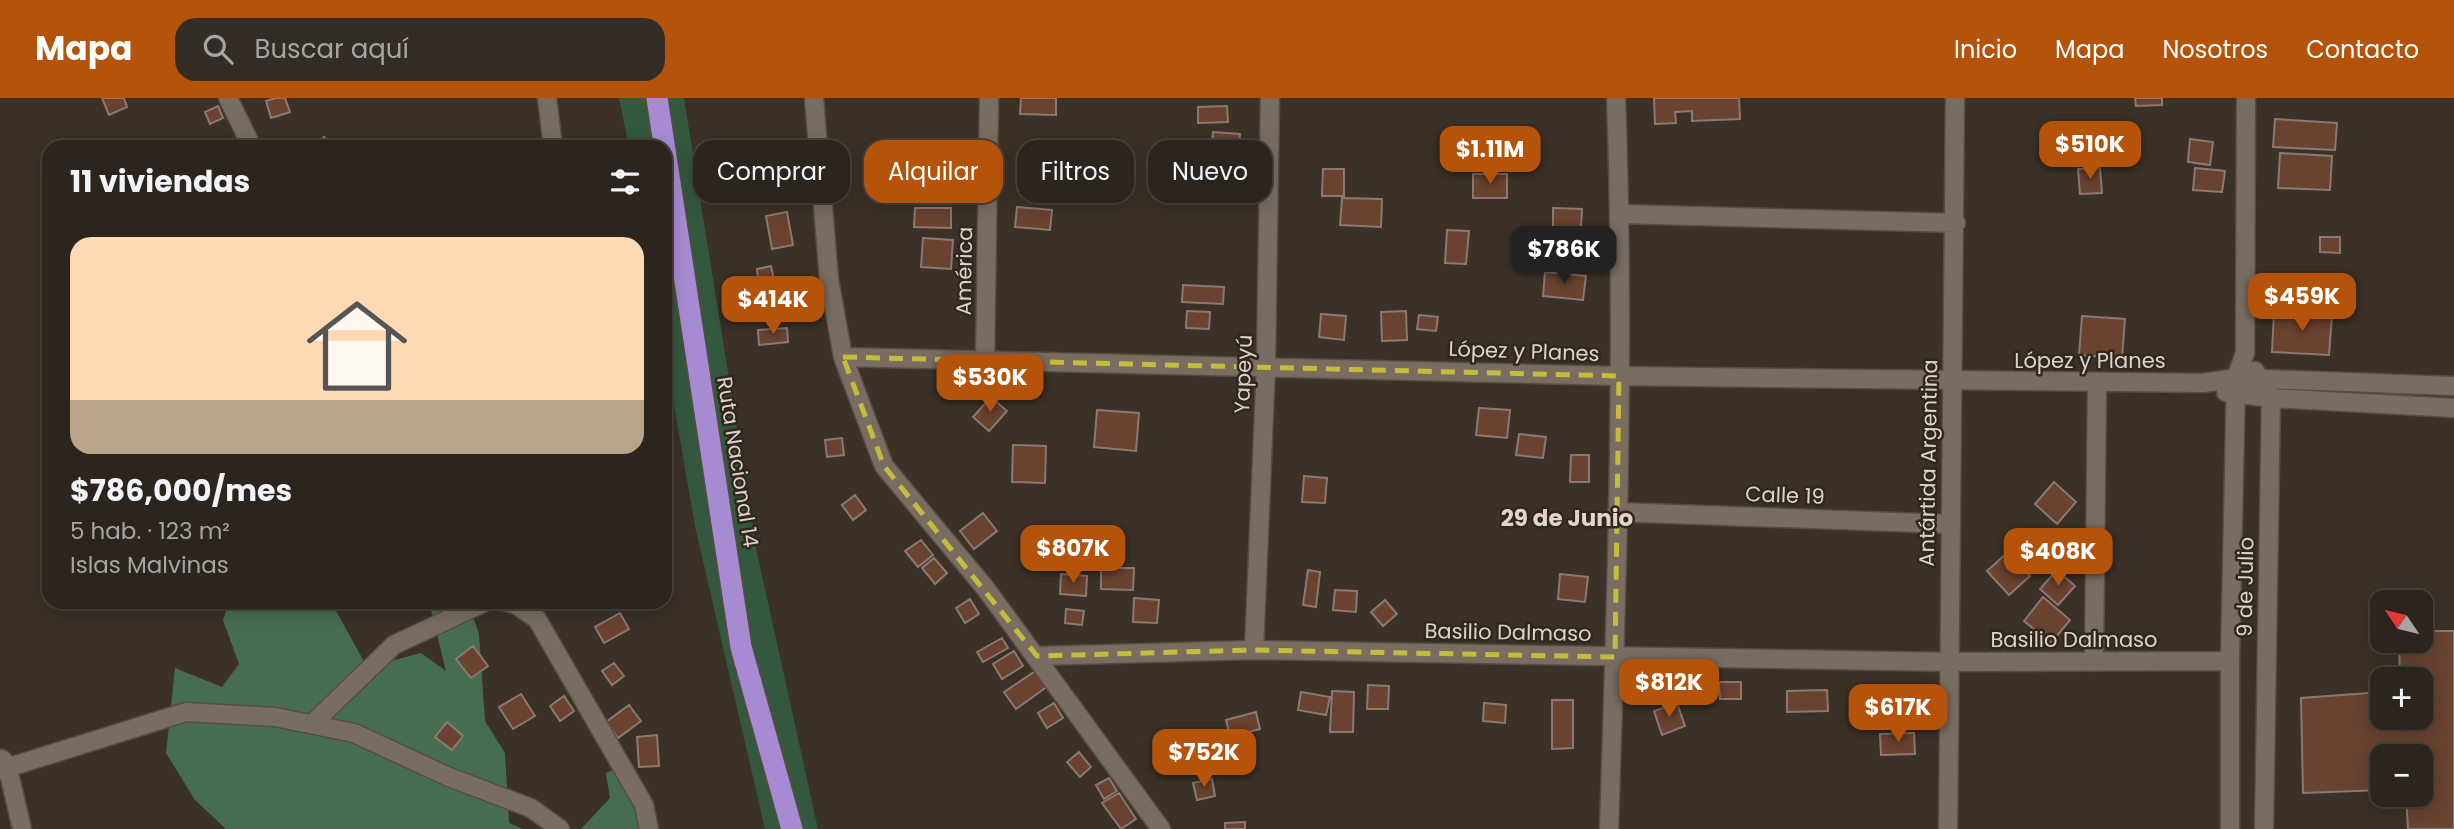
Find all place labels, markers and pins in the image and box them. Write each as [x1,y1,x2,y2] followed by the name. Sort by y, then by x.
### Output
[2041,122,2139,181] pin: $510K
[1433,126,1547,186] pin: $1.11M
[1515,226,1613,286] pin: $786K
[2253,274,2351,333] pin: $459K
[724,276,822,336] pin: $414K
[941,354,1039,414] pin: $530K
[1024,526,1122,585] pin: $807K
[2009,528,2107,588] pin: $408K
[1620,660,1718,719] pin: $812K
[1849,684,1947,744] pin: $617K
[1155,730,1253,789] pin: $752K

